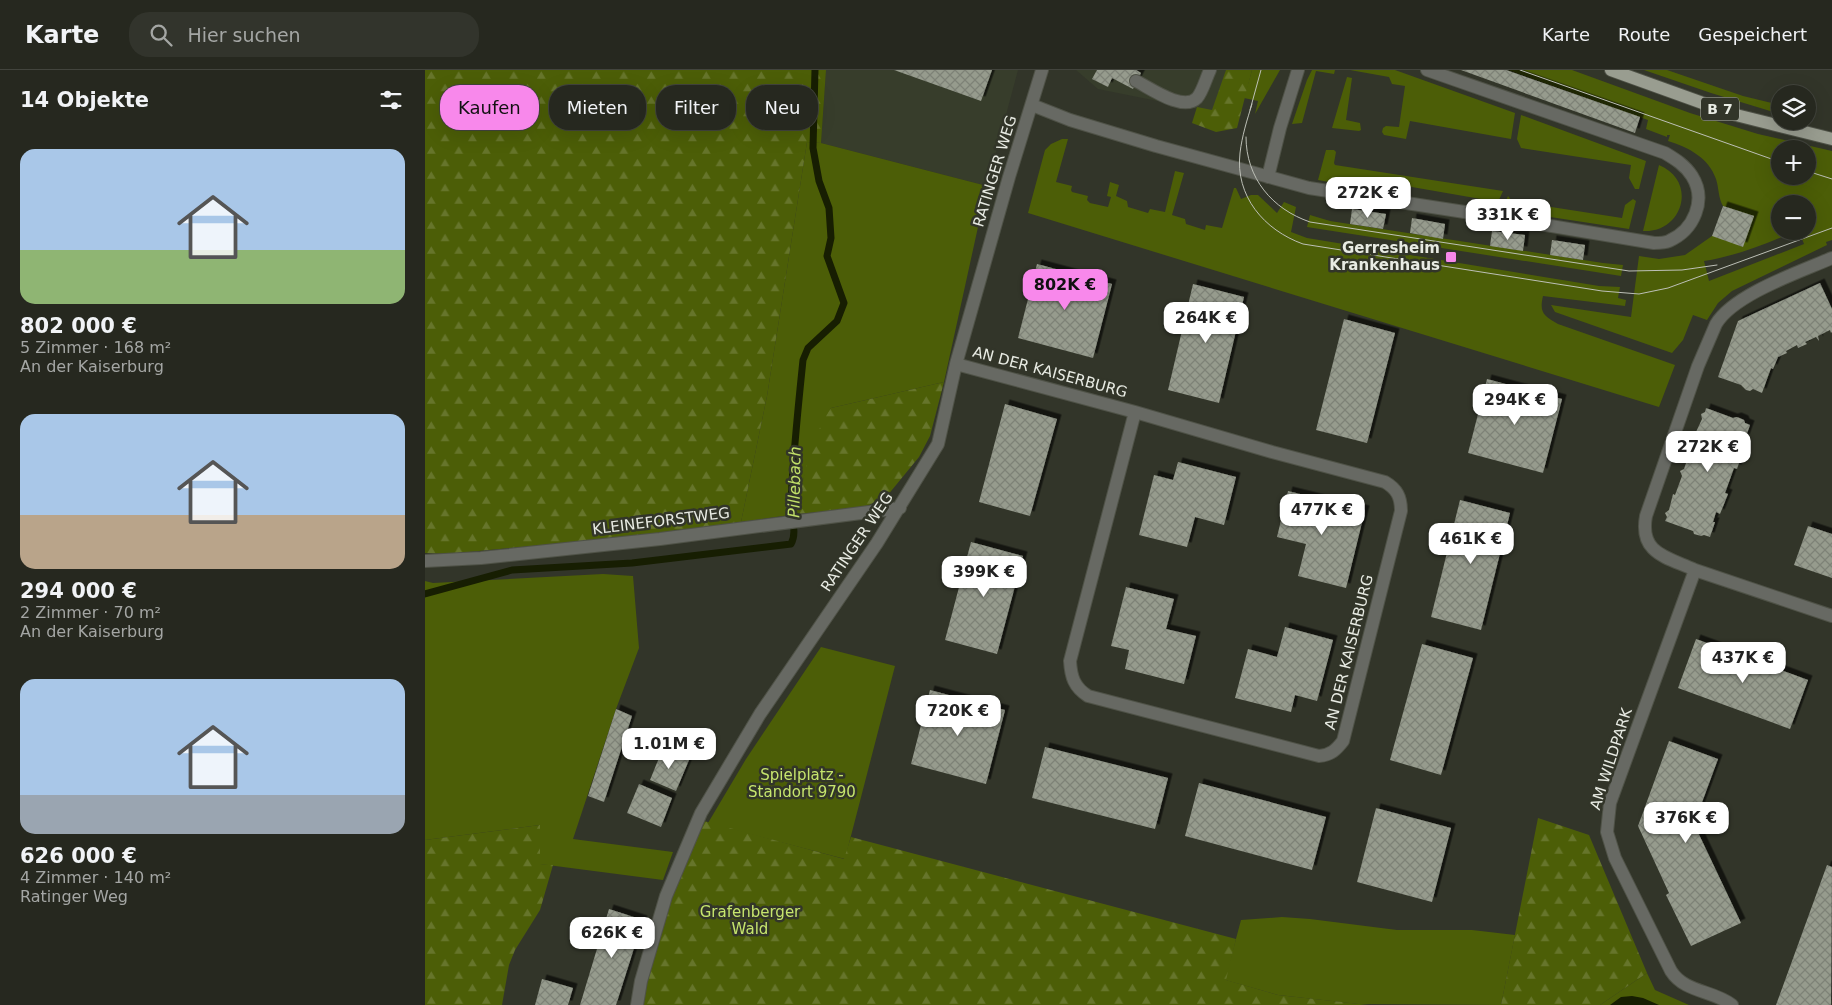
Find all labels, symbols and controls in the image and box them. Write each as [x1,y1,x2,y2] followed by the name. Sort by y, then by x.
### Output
[129,12,479,57] search box
[25,21,99,49] text: Karte
[147,21,175,49] icon: search
[187,24,301,46] text: Hier suchen
[1542,24,1590,45] text: Karte
[1618,24,1670,45] text: Route
[1698,24,1807,45] text: Gespeichert
[440,85,539,130] chip: Kaufen
[549,85,646,130] chip: Mieten
[656,85,736,130] chip: Filter
[746,85,818,130] chip: Neu
[1771,85,1816,240] map controls
[1771,85,1816,130] button: layers
[377,86,405,114] icon: filters
[20,88,149,112] text: 14 Objekte
[1701,98,1739,120] road number: B 7
[969,113,1021,229] street label: RATINGER WEG
[1771,140,1816,185] button: +
[1327,176,1409,219] pin: 272K €
[168,182,258,272] icon: home
[1337,183,1399,202] text: 272K €
[1771,195,1816,240] button: −
[1467,198,1549,241] pin: 331K €
[1477,205,1539,224] text: 331K €
[1329,239,1440,274] place label: Gerresheim Krankenhaus
[1444,250,1458,264] marker: Gerresheim Krankenhaus
[1024,268,1106,311] pin: 802K €
[1034,275,1096,294] text: 802K €
[1165,302,1247,344] pin: 264K €
[1175,308,1237,327] text: 264K €
[20,314,137,338] text: 802 000 €
[20,338,171,357] text: 5 Zimmer · 168 m²
[971,343,1129,401] street label: AN DER KAISERBURG
[20,357,164,376] text: An der Kaiserburg
[1474,384,1556,426] pin: 294K €
[1484,390,1546,409] text: 294K €
[1667,430,1749,473] pin: 272K €
[1677,437,1739,456] text: 272K €
[784,446,805,518] water label: Pillebach
[168,447,258,537] icon: home
[817,489,897,595] street label: RATINGER WEG
[1281,494,1363,536] pin: 477K €
[1291,500,1353,519] text: 477K €
[591,504,731,538] street label: KLEINEFORSTWEG
[1430,522,1512,565] pin: 461K €
[1440,529,1502,548] text: 461K €
[943,556,1025,598] pin: 399K €
[953,562,1015,581] text: 399K €
[1321,572,1377,732] street label: AN DER KAISERBURG
[20,579,137,603] text: 294 000 €
[20,603,161,622] text: 2 Zimmer · 70 m²
[20,622,164,641] text: An der Kaiserburg
[1702,642,1784,684] pin: 437K €
[1712,648,1774,667] text: 437K €
[917,694,999,737] pin: 720K €
[927,701,989,720] text: 720K €
[1586,705,1636,812] street label: AM WILDPARK
[168,712,258,802] icon: home
[623,728,715,770] pin: 1.01M €
[633,734,705,753] text: 1.01M €
[748,766,856,801] park label: Spielplatz - Standort 9790
[1645,802,1727,844] pin: 376K €
[1655,808,1717,827] text: 376K €
[20,844,137,868] text: 626 000 €
[20,868,171,887] text: 4 Zimmer · 140 m²
[20,887,128,906] text: Ratinger Weg
[700,903,801,938] park label: Grafenberger Wald
[571,916,653,959] pin: 626K €
[581,923,643,942] text: 626K €

